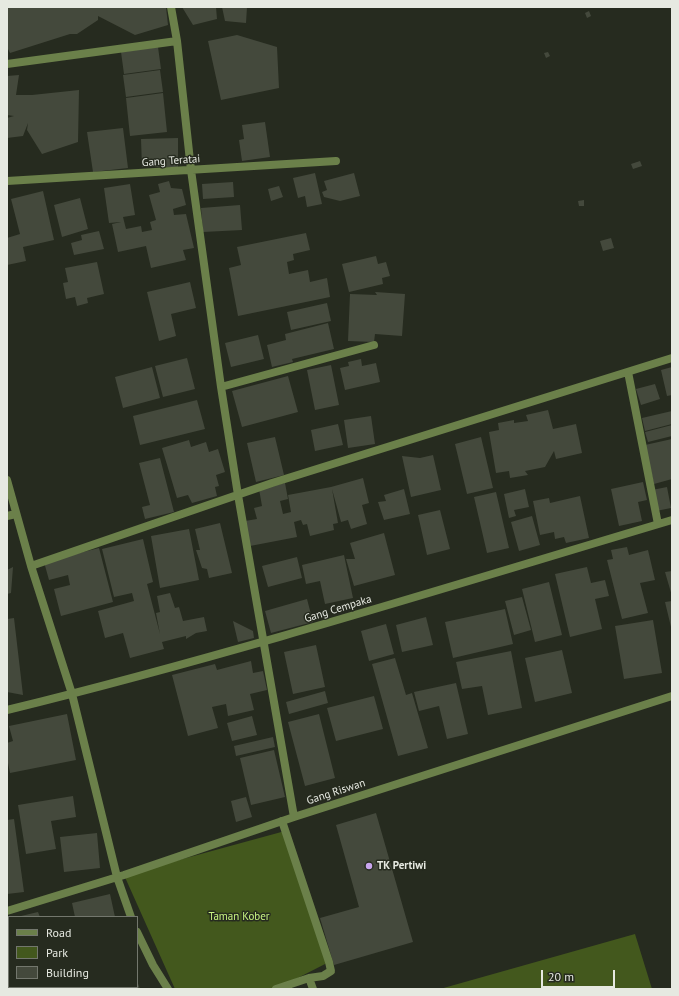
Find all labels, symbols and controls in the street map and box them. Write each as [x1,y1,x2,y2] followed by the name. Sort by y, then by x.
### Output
[141,152,201,170] street label: Gang Teratai
[303,593,373,625] street label: Gang Cempaka
[305,776,367,808] street label: Gang Riswan
[377,859,426,873] place label: TK Pertiwi
[364,861,374,871] marker: TK Pertiwi
[208,910,270,924] park label: Taman Kober
[8,916,138,988] legend
[46,925,71,940] text: Road
[46,945,68,960] text: Park
[543,962,617,988] scale bar
[46,965,89,980] text: Building
[548,969,574,984] text: 20 m

